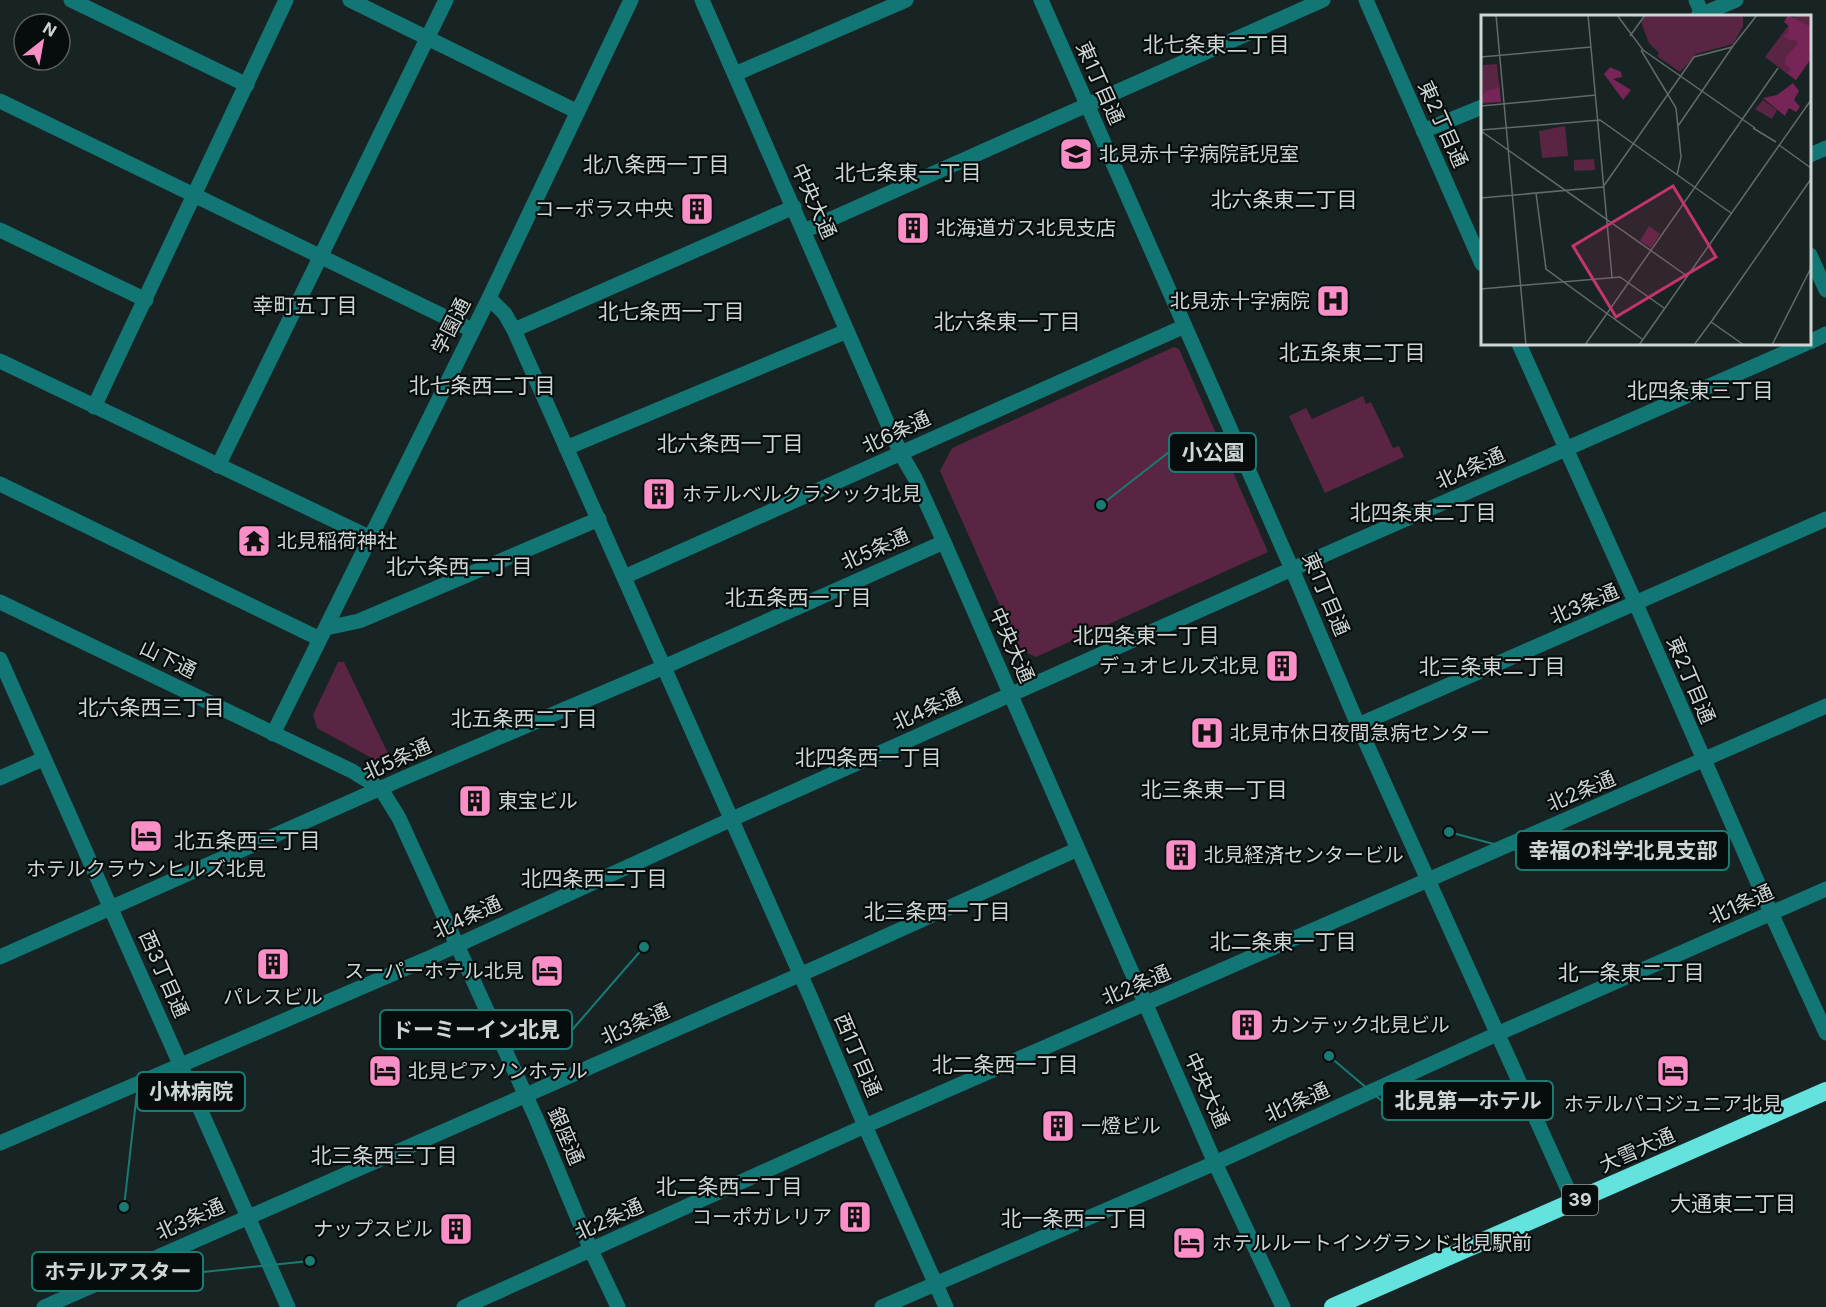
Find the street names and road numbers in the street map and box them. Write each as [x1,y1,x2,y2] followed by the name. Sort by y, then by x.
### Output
[1071,38,1129,128] street label: 東1丁目通
[1413,77,1473,171] street label: 東2丁目通
[787,160,841,242] street label: 中央大通
[427,294,475,358] street label: 学園通
[858,406,934,458] street label: 北6条通
[1432,442,1508,494] street label: 北4条通
[837,523,913,575] street label: 北5条通
[1298,549,1354,639] street label: 東1丁目通
[1546,579,1622,629] street label: 北3条通
[985,604,1039,686] street label: 中央大通
[1662,633,1720,727] street label: 東2丁目通
[136,635,200,683] street label: 山下通
[889,683,965,735] street label: 北4条通
[359,733,435,785] street label: 北5条通
[1543,766,1619,816] street label: 北2条通
[1705,879,1777,929] street label: 北1条通
[429,891,505,943] street label: 北4条通
[134,927,194,1021] street label: 西3丁目通
[1098,960,1174,1010] street label: 北2条通
[597,998,673,1050] street label: 北3条通
[830,1010,886,1100] street label: 西1丁目通
[1180,1049,1234,1131] street label: 中央大通
[1261,1077,1333,1127] street label: 北1条通
[543,1104,589,1168] street label: 銀座通
[1596,1123,1678,1177] street label: 大雪大通
[1562,1185,1598,1215] road number: 39
[152,1193,228,1245] street label: 北3条通
[571,1193,647,1245] street label: 北2条通

